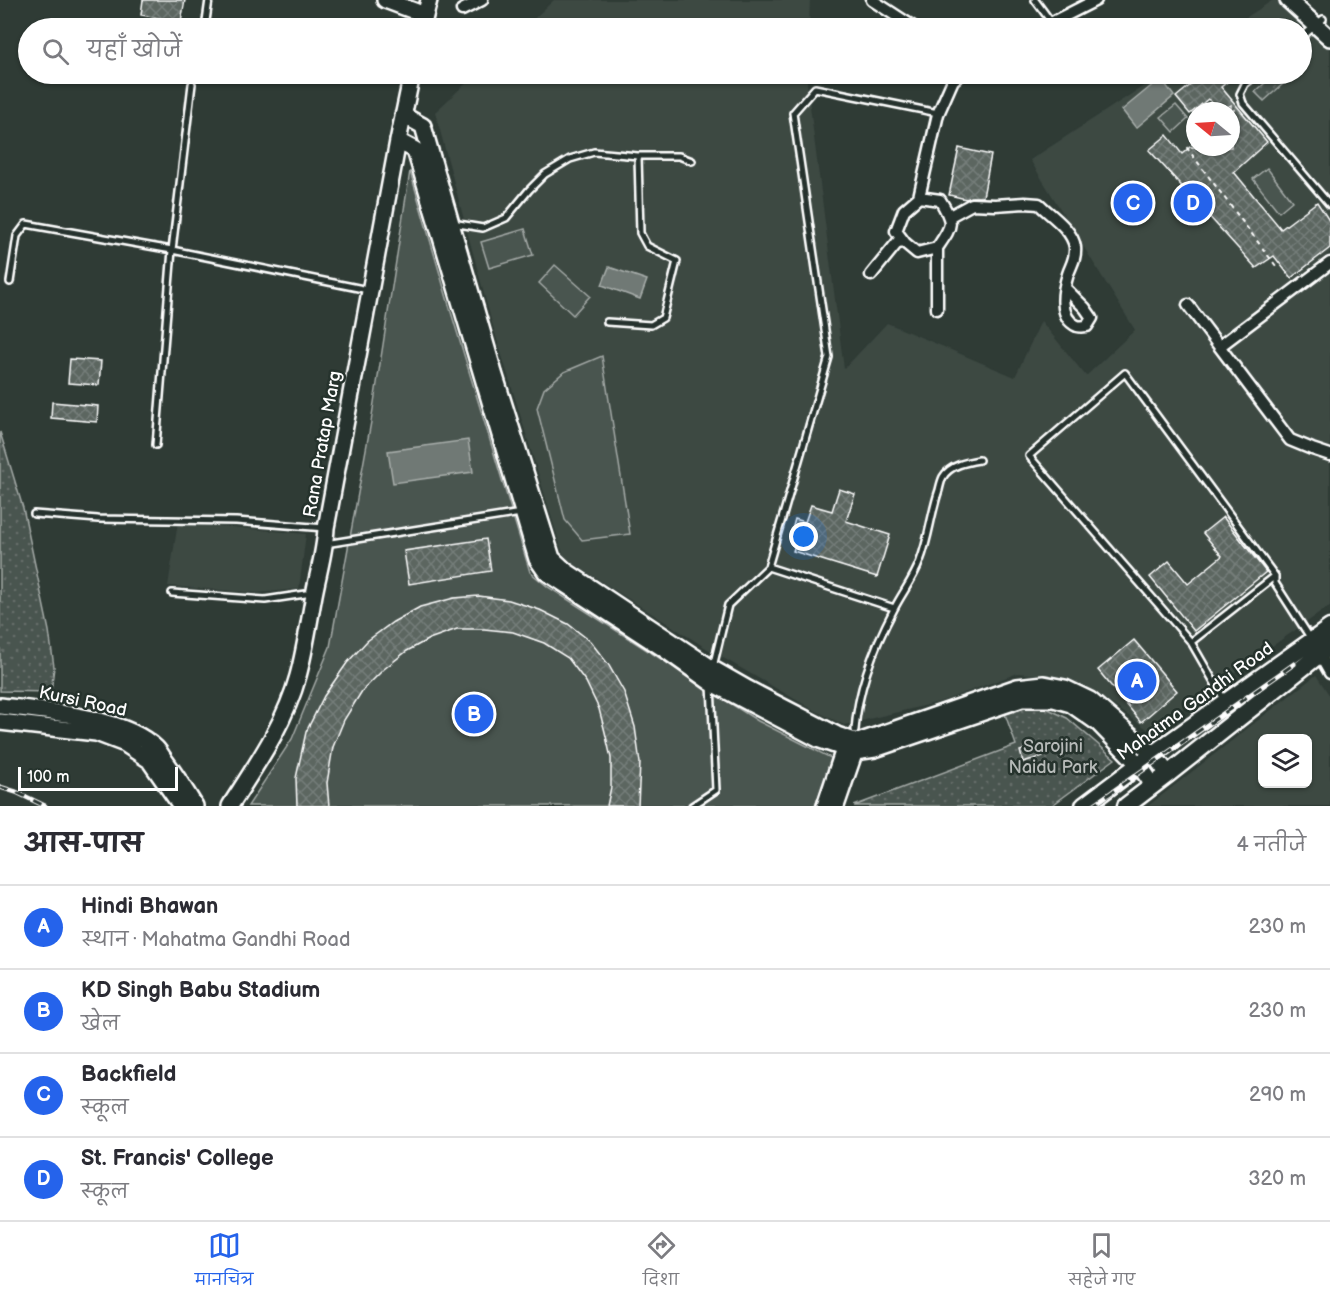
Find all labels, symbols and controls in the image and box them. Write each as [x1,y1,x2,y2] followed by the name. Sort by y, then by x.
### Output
[18,18,1312,84] search box
[39,35,72,68] icon: search
[87,37,182,64] text: यहाँ खोजें
[1186,102,1240,156] north arrow
[1114,180,1152,226] pin: C
[1174,180,1212,226] pin: D
[299,369,346,519] street label: Rana Pratap Marg
[789,522,818,551] your location
[1113,638,1278,765] street label: Mahatma Gandhi Road
[1118,658,1156,704] pin: A
[37,682,129,721] street label: Kursi Road
[454,692,494,736] pin: B
[1258,734,1312,788] map controls
[1258,734,1312,788] button: layers
[1008,736,1098,778] park label: Sarojini Naidu Park
[18,764,178,792] scale bar
[27,768,70,787] text: 100 m
[24,829,143,860] text: आस-पास
[1237,833,1306,857] text: 4 नतीजे
[81,893,218,920] text: Hindi Bhawan
[37,915,50,939] text: A
[1249,915,1306,939] text: 230 m
[81,928,350,952] text: स्थान · Mahatma Gandhi Road
[81,977,320,1004] text: KD Singh Babu Stadium
[36,999,51,1023] text: B
[1249,999,1306,1023] text: 230 m
[81,1012,120,1036] text: खेल
[81,1061,176,1088] text: Backfield
[36,1083,51,1107] text: C
[1249,1083,1306,1107] text: 290 m
[81,1096,129,1120] text: स्कूल
[81,1145,274,1172] text: St. Francis' College
[37,1167,50,1191] text: D
[1248,1167,1306,1191] text: 320 m
[81,1180,129,1204] text: स्कूल
[195,1229,253,1297] tab: मानचित्र
[643,1229,679,1297] tab: दिशा
[1069,1229,1135,1297] tab: सहेजे गए

